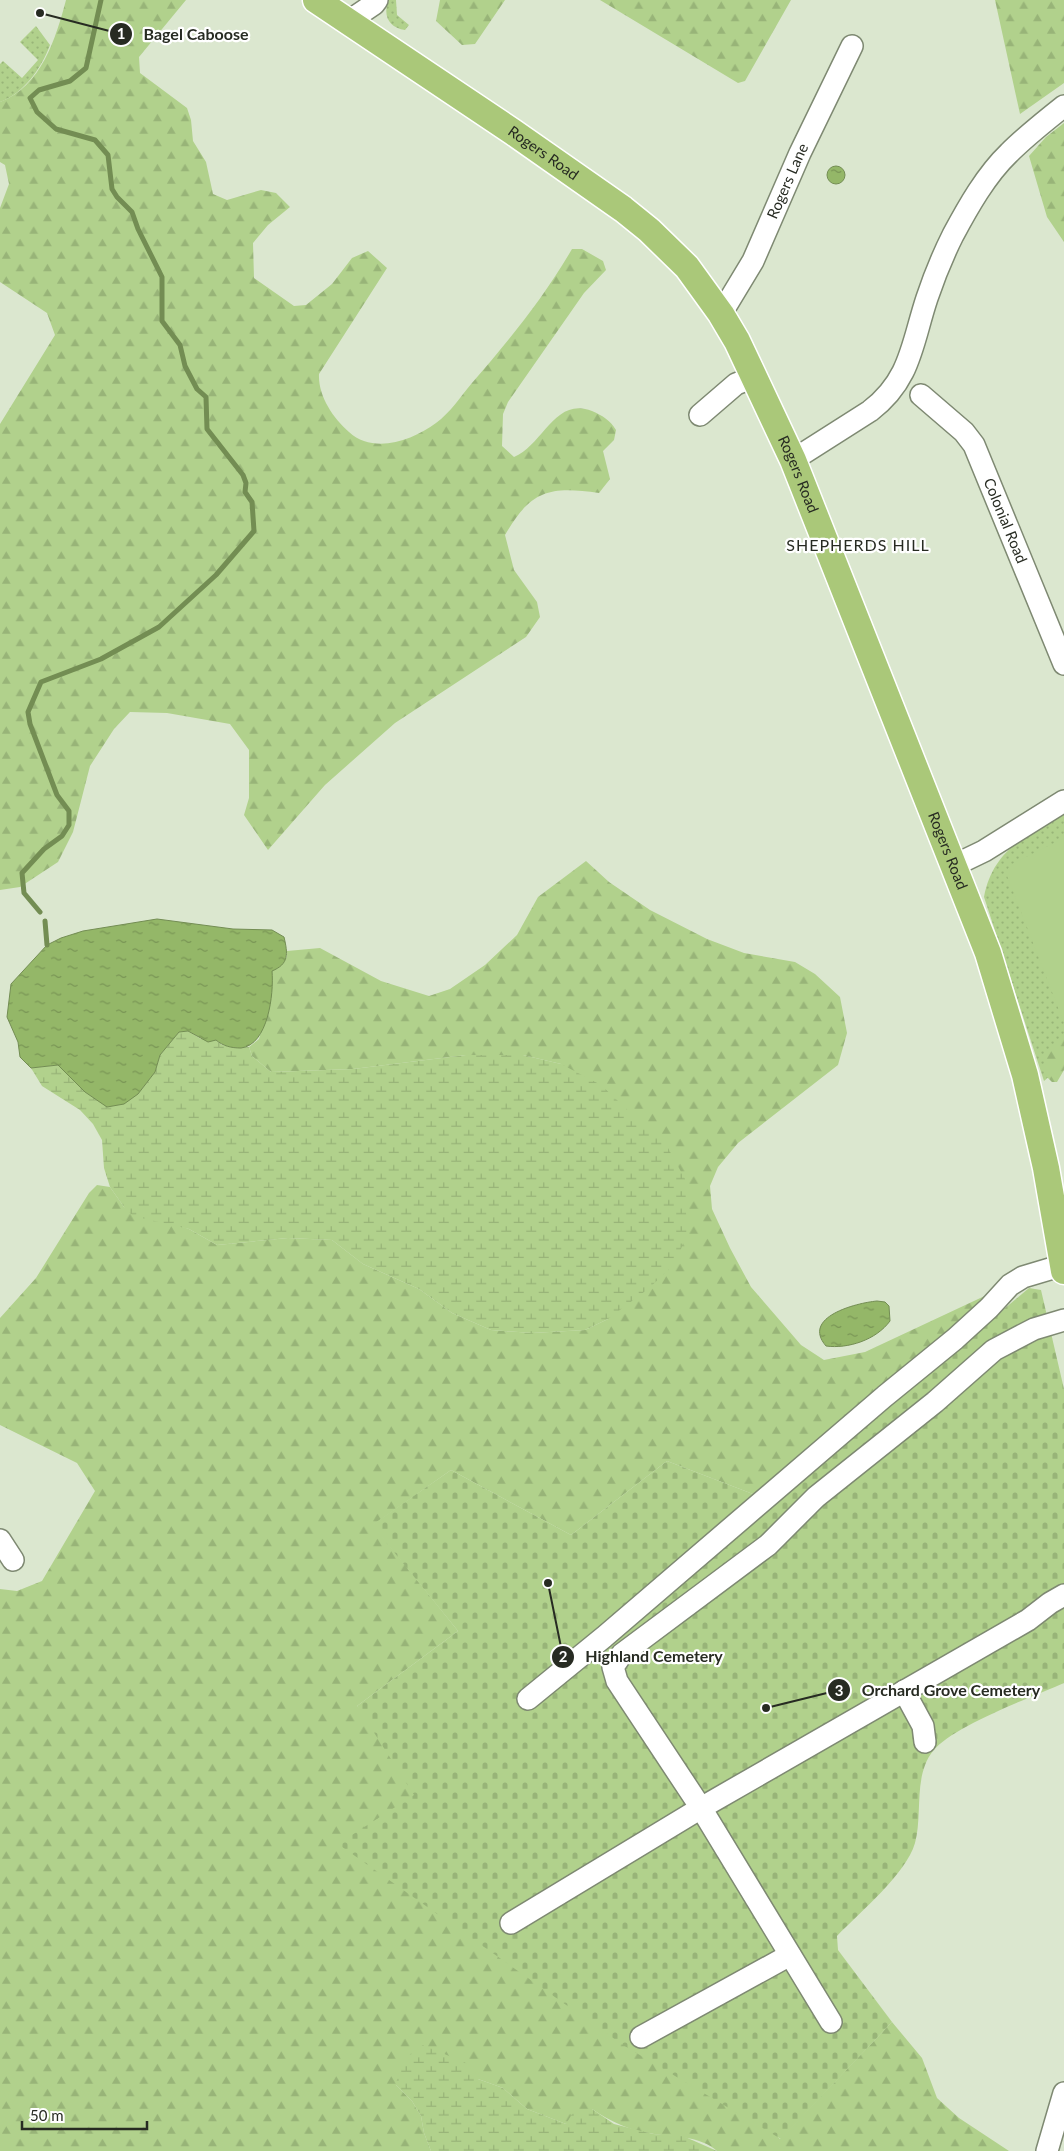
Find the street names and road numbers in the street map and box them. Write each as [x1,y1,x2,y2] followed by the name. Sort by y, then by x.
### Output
[505,121,583,183] street label: Rogers Road
[763,140,811,221] street label: Rogers Lane
[775,432,823,515] street label: Rogers Road
[980,475,1032,566] street label: Colonial Road
[925,809,972,892] street label: Rogers Road

